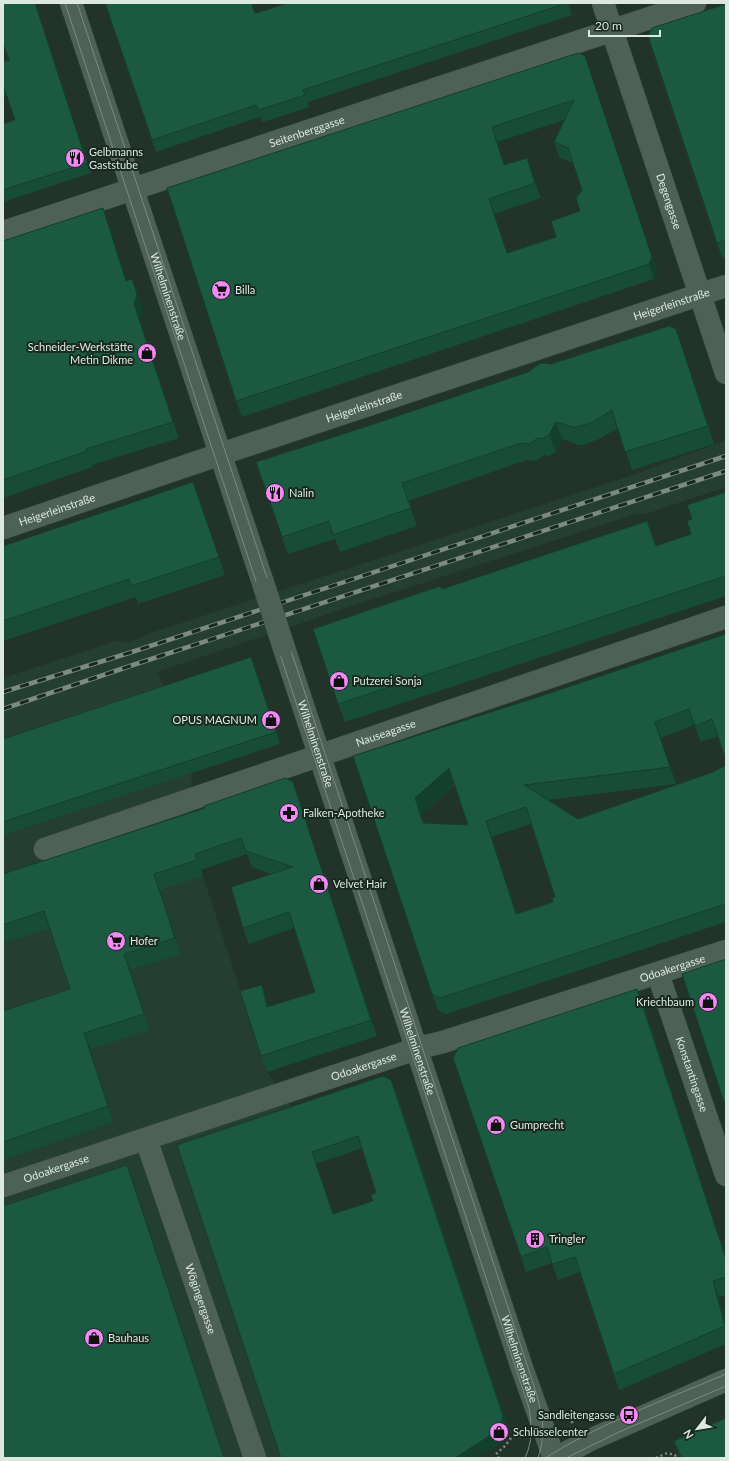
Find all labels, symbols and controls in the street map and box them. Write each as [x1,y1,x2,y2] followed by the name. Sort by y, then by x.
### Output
[589,12,660,38] scale bar
[595,18,622,33] text: 20 m
[267,112,346,149] street label: Seitenberggasse
[89,145,143,171] place label: Gelbmanns Gaststube
[64,147,86,169] restaurant icon: Gelbmanns Gaststube
[654,171,685,231] street label: Degengasse
[148,251,189,342] street label: Wilhelminenstraße
[210,279,232,301] supermarket icon: Billa
[235,283,255,296] place label: Billa
[631,285,711,322] street label: Heigerleinstraße
[28,340,133,366] place label: Schneider-Werkstätte Metin Dikme
[136,342,158,364] shop icon: Schneider-Werkstätte Metin Dikme
[324,387,404,425] street label: Heigerleinstraße
[264,482,286,504] restaurant icon: Nalin
[289,486,314,499] place label: Nalin
[17,490,97,528] street label: Heigerleinstraße
[328,670,350,692] shop icon: Putzerei Sonja
[353,674,422,687] place label: Putzerei Sonja
[296,698,337,789] street label: Wilhelminenstraße
[260,709,282,731] shop icon: OPUS MAGNUM
[173,713,257,726] place label: OPUS MAGNUM
[354,716,417,749] street label: Nauseagasse
[278,802,300,824] pharmacy icon: Falken-Apotheke
[303,806,385,819] place label: Falken-Apotheke
[308,873,330,895] shop icon: Velvet Hair
[333,877,386,890] place label: Velvet Hair
[105,930,127,952] supermarket icon: Hofer
[130,934,158,947] place label: Hofer
[638,951,707,984] street label: Odoakergasse
[697,991,719,1013] shop icon: Kriechbaum
[636,995,694,1008] place label: Kriechbaum
[397,1006,438,1097] street label: Wilhelminenstraße
[674,1035,711,1114] street label: Konstantingasse
[329,1049,398,1083] street label: Odoakergasse
[485,1114,507,1136] shop icon: Gumprecht
[510,1118,564,1131] place label: Gumprecht
[22,1151,91,1185] street label: Odoakergasse
[524,1228,546,1250] building icon: Tringler
[549,1232,585,1245] place label: Tringler
[183,1262,219,1336] street label: Wögingergasse
[499,1313,541,1404] street label: Wilhelminenstraße
[83,1327,105,1349] shop icon: Bauhaus
[108,1331,149,1344] place label: Bauhaus
[618,1404,640,1426] bus stop icon: Sandleitengasse
[538,1408,615,1421] place label: Sandleitengasse
[677,1409,717,1449] north arrow
[488,1421,510,1443] shop icon: Schlüsselcenter
[513,1425,588,1438] place label: Schlüsselcenter
[680,1427,696,1441] text: N

